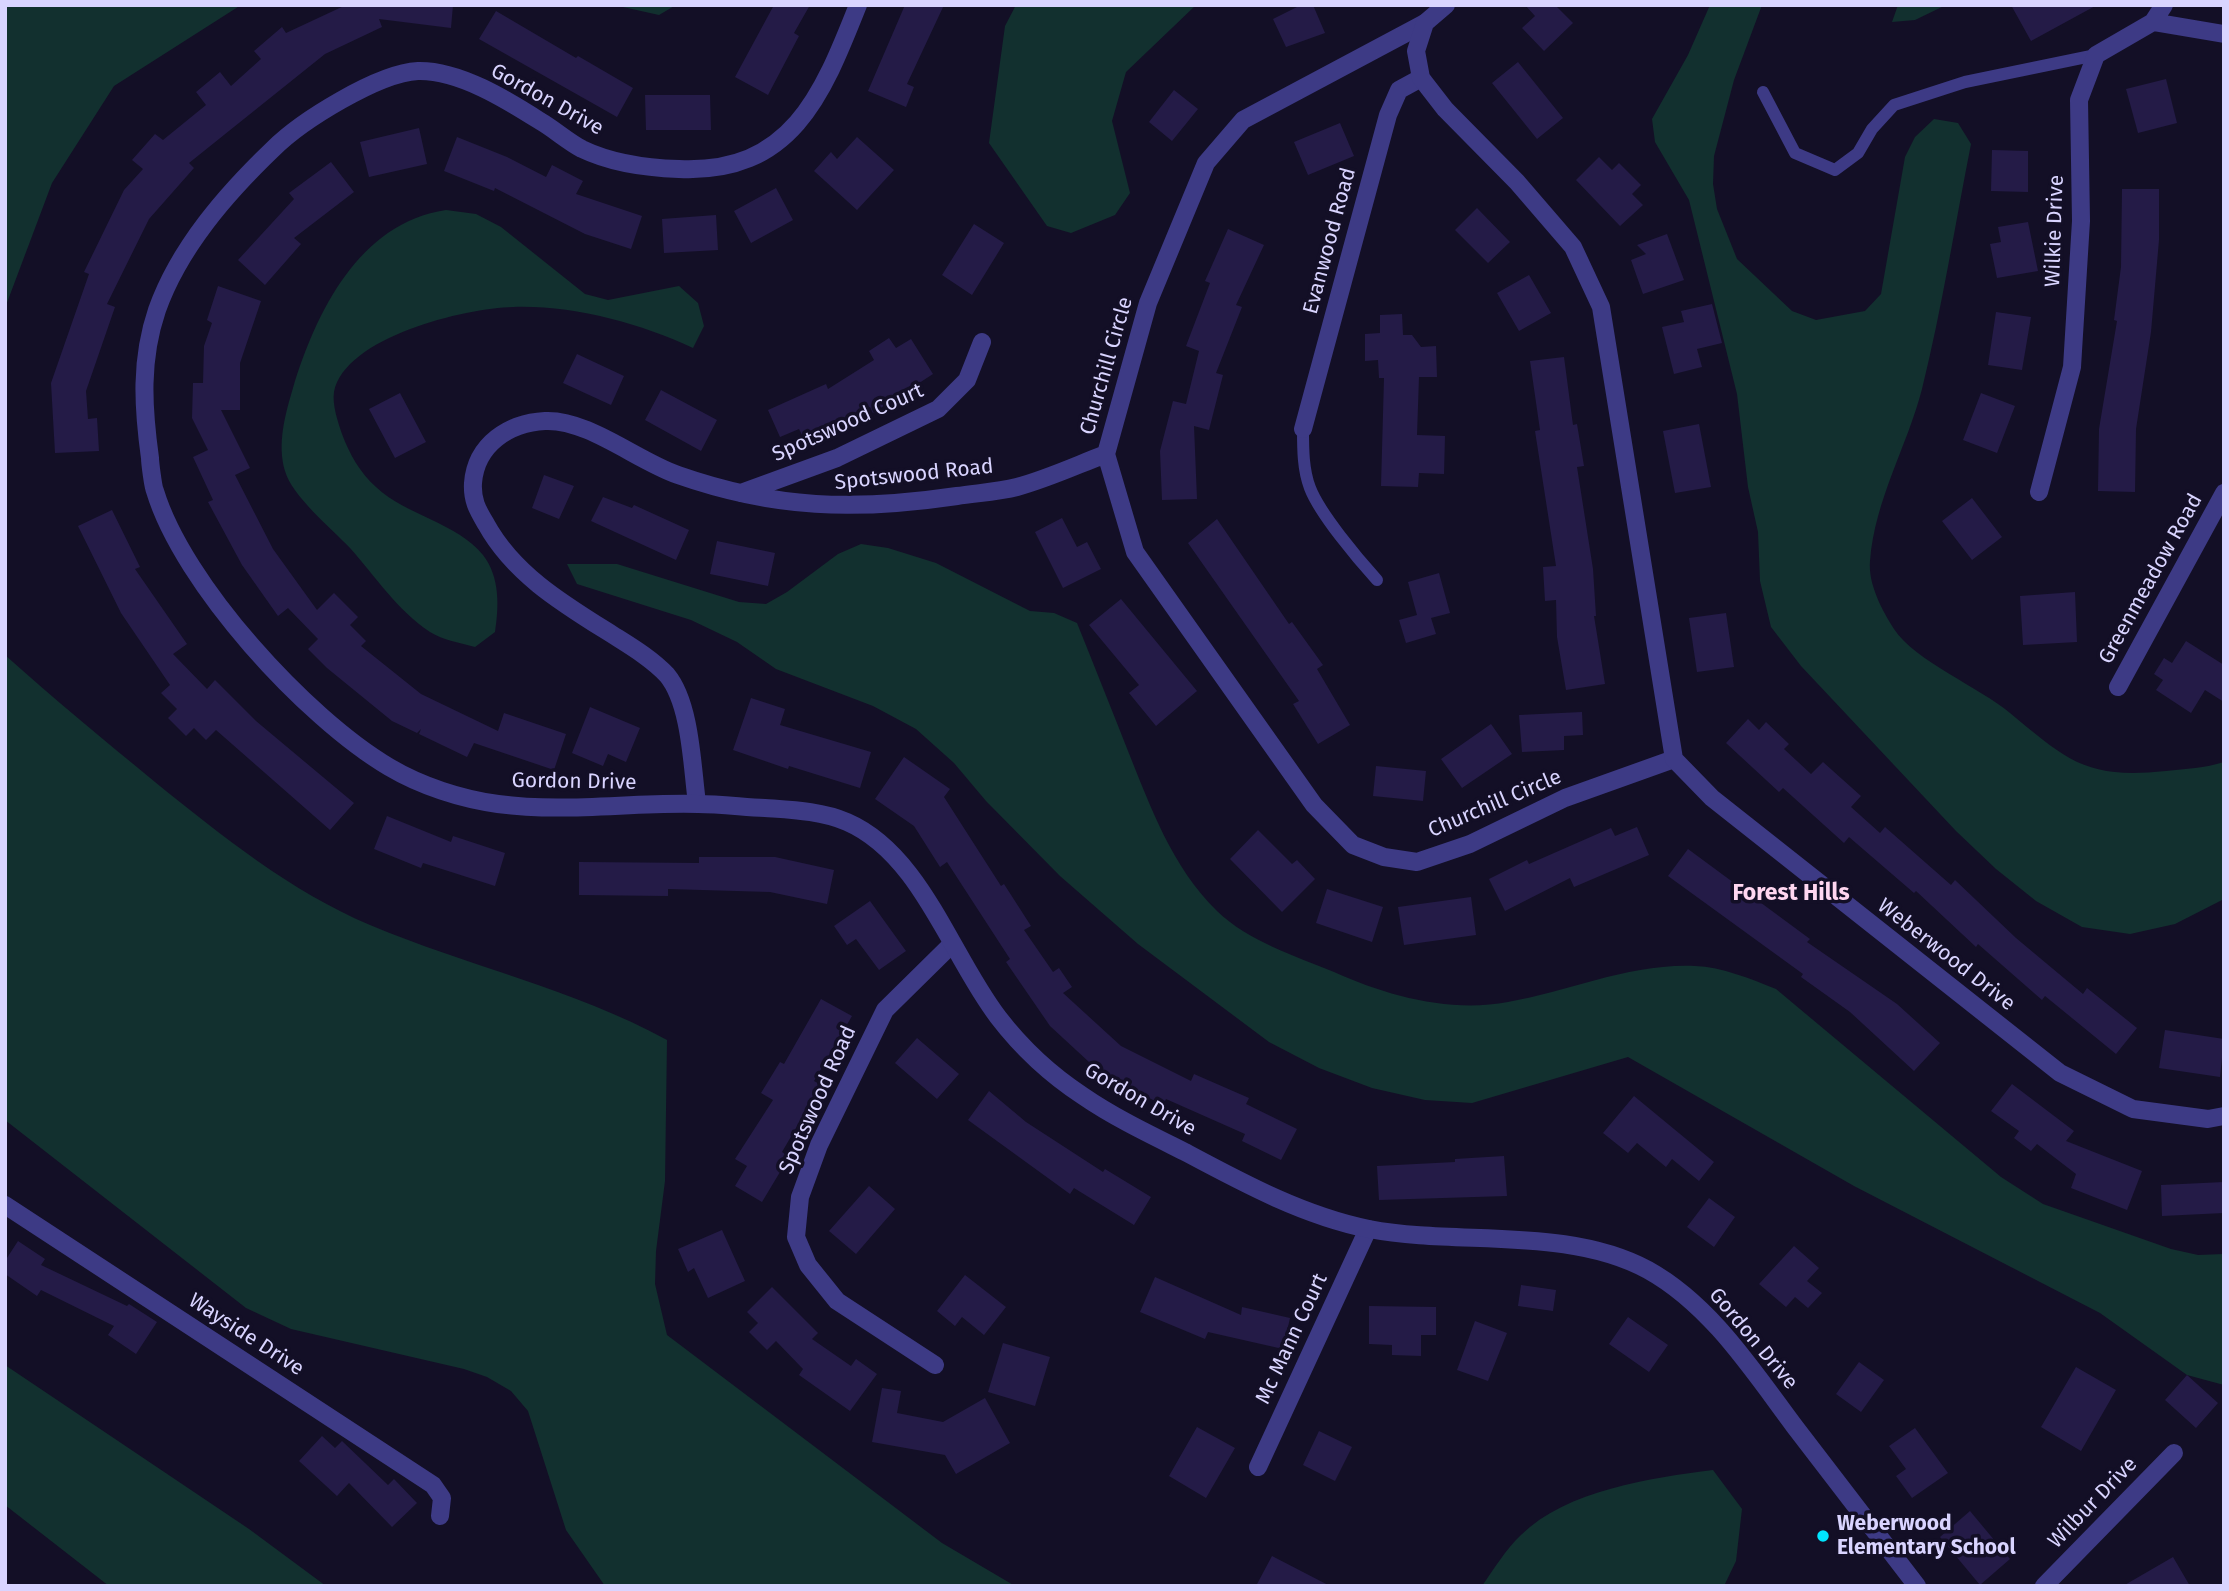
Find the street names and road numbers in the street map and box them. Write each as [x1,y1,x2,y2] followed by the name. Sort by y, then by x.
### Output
[486,59,608,141] street label: Gordon Drive
[1298,165,1362,317] street label: Evanwood Road
[2040,174,2070,288] street label: Wilkie Drive
[1075,294,1139,438] street label: Churchill Circle
[769,378,927,468] street label: Spotswood Court
[833,454,995,496] street label: Spotswood Road
[2094,490,2208,668] street label: Greenmeadow Road
[1425,765,1565,843] street label: Churchill Circle
[511,768,637,796] street label: Gordon Drive
[1872,893,2020,1017] street label: Weberwood Drive
[774,1022,862,1178] street label: Spotswood Road
[1080,1058,1200,1142] street label: Gordon Drive
[1251,1270,1333,1408] street label: Mc Mann Court
[1703,1283,1803,1395] street label: Gordon Drive
[184,1288,308,1382] street label: Wayside Drive
[2043,1452,2143,1554] street label: Wilbur Drive

